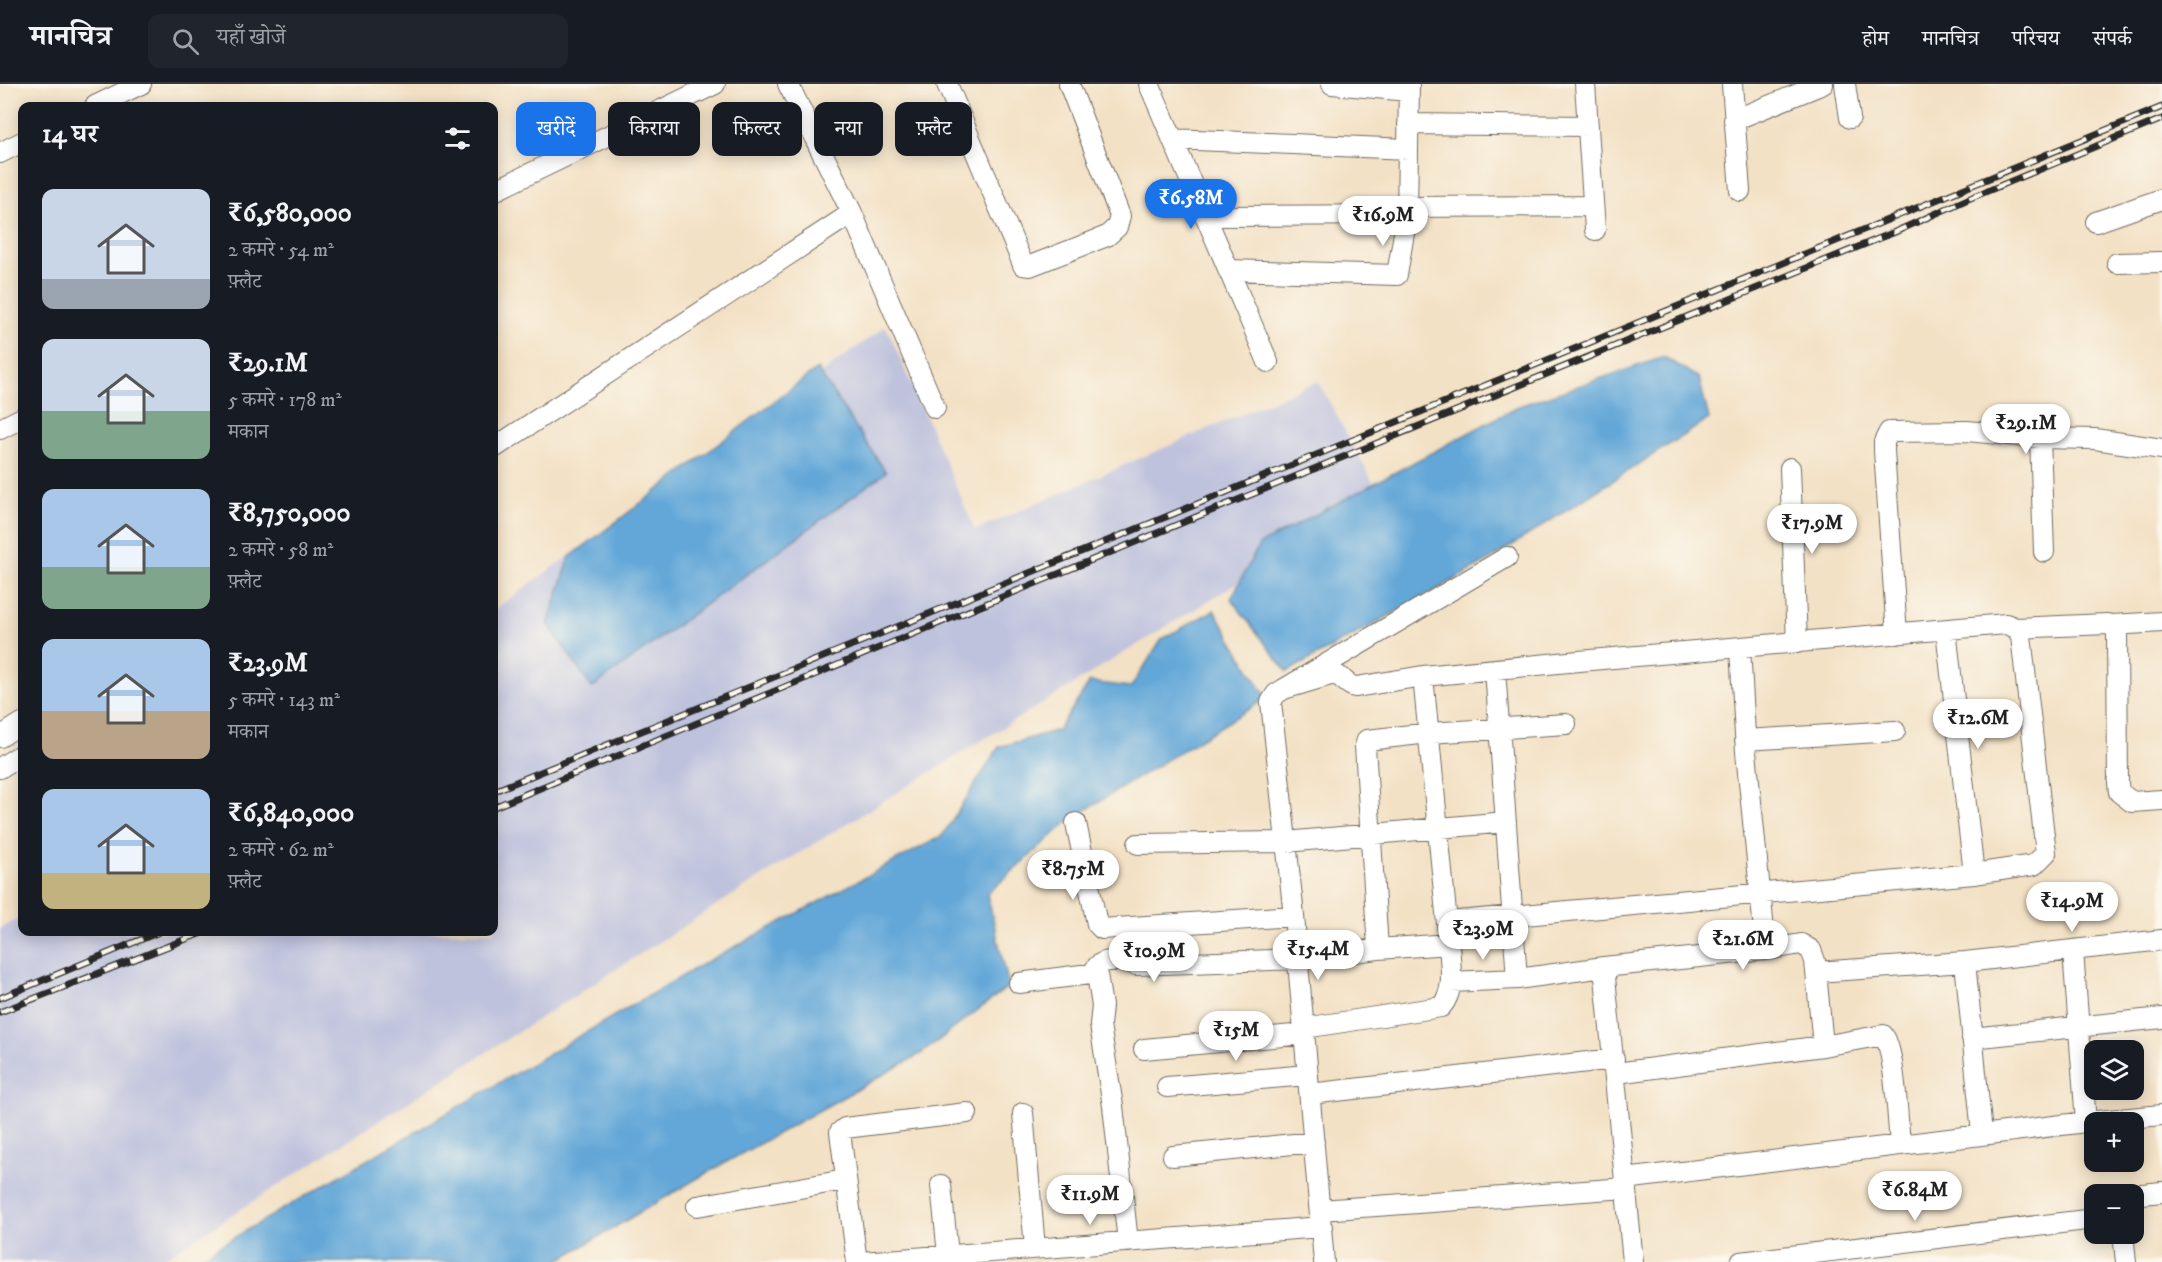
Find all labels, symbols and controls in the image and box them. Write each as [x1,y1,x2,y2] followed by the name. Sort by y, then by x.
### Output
[148,14,568,68] search box
[30,19,112,54] text: मानचित्र
[217,24,286,51] text: यहाँ खोजें
[169,25,202,58] icon: search
[1862,26,1889,52] text: होम
[1922,26,1979,52] text: मानचित्र
[2012,26,2060,52] text: परिचय
[2093,26,2132,52] text: संपर्क
[516,102,596,156] chip: खरीदें
[608,102,700,156] chip: किराया
[712,102,802,156] chip: फ़िल्टर
[814,102,883,156] chip: नया
[895,102,972,156] chip: फ़्लैट
[42,118,98,151] text: 14 घर
[441,122,474,155] icon: filters
[1142,179,1240,230] pin: ₹6.58M
[1159,186,1223,211] text: ₹6.58M
[1334,196,1432,247] pin: ₹16.9M
[228,197,352,230] text: ₹6,580,000
[1352,203,1414,228] text: ₹16.9M
[90,213,162,285] icon: home
[228,238,334,263] text: 2 कमरे · 54 m²
[228,270,261,295] text: फ़्लैट
[228,347,308,380] text: ₹29.1M
[90,363,162,435] icon: home
[228,388,342,413] text: 5 कमरे · 178 m²
[1977,404,2075,455] pin: ₹29.1M
[1995,411,2057,436] text: ₹29.1M
[228,420,269,445] text: मकान
[228,497,351,530] text: ₹8,750,000
[1763,504,1861,555] pin: ₹17.9M
[1781,511,1843,536] text: ₹17.9M
[90,513,162,585] icon: home
[228,538,333,563] text: 2 कमरे · 58 m²
[228,570,261,595] text: फ़्लैट
[228,647,308,680] text: ₹23.9M
[90,663,162,735] icon: home
[228,688,340,713] text: 5 कमरे · 143 m²
[1929,699,2027,750] pin: ₹12.6M
[1947,706,2009,731] text: ₹12.6M
[228,720,269,745] text: मकान
[228,797,354,830] text: ₹6,840,000
[90,813,162,885] icon: home
[228,838,334,863] text: 2 कमरे · 62 m²
[1024,850,1122,901] pin: ₹8.75M
[1041,857,1105,882] text: ₹8.75M
[228,870,261,895] text: फ़्लैट
[2023,882,2121,933] pin: ₹14.9M
[2040,889,2104,914] text: ₹14.9M
[1434,910,1532,961] pin: ₹23.9M
[1452,917,1514,942] text: ₹23.9M
[1694,920,1792,971] pin: ₹21.6M
[1712,927,1774,952] text: ₹21.6M
[1269,930,1367,981] pin: ₹15.4M
[1105,932,1203,983] pin: ₹10.9M
[1287,937,1349,962] text: ₹15.4M
[1123,939,1185,964] text: ₹10.9M
[1200,1011,1272,1062] pin: ₹15M
[1213,1018,1259,1043] text: ₹15M
[2084,1040,2144,1244] map controls
[2084,1040,2144,1100] button: layers
[2084,1112,2144,1172] button: +
[1866,1171,1964,1222] pin: ₹6.84M
[1041,1175,1139,1226] pin: ₹11.9M
[1882,1178,1948,1203] text: ₹6.84M
[1061,1182,1120,1207] text: ₹11.9M
[2084,1184,2144,1244] button: −

